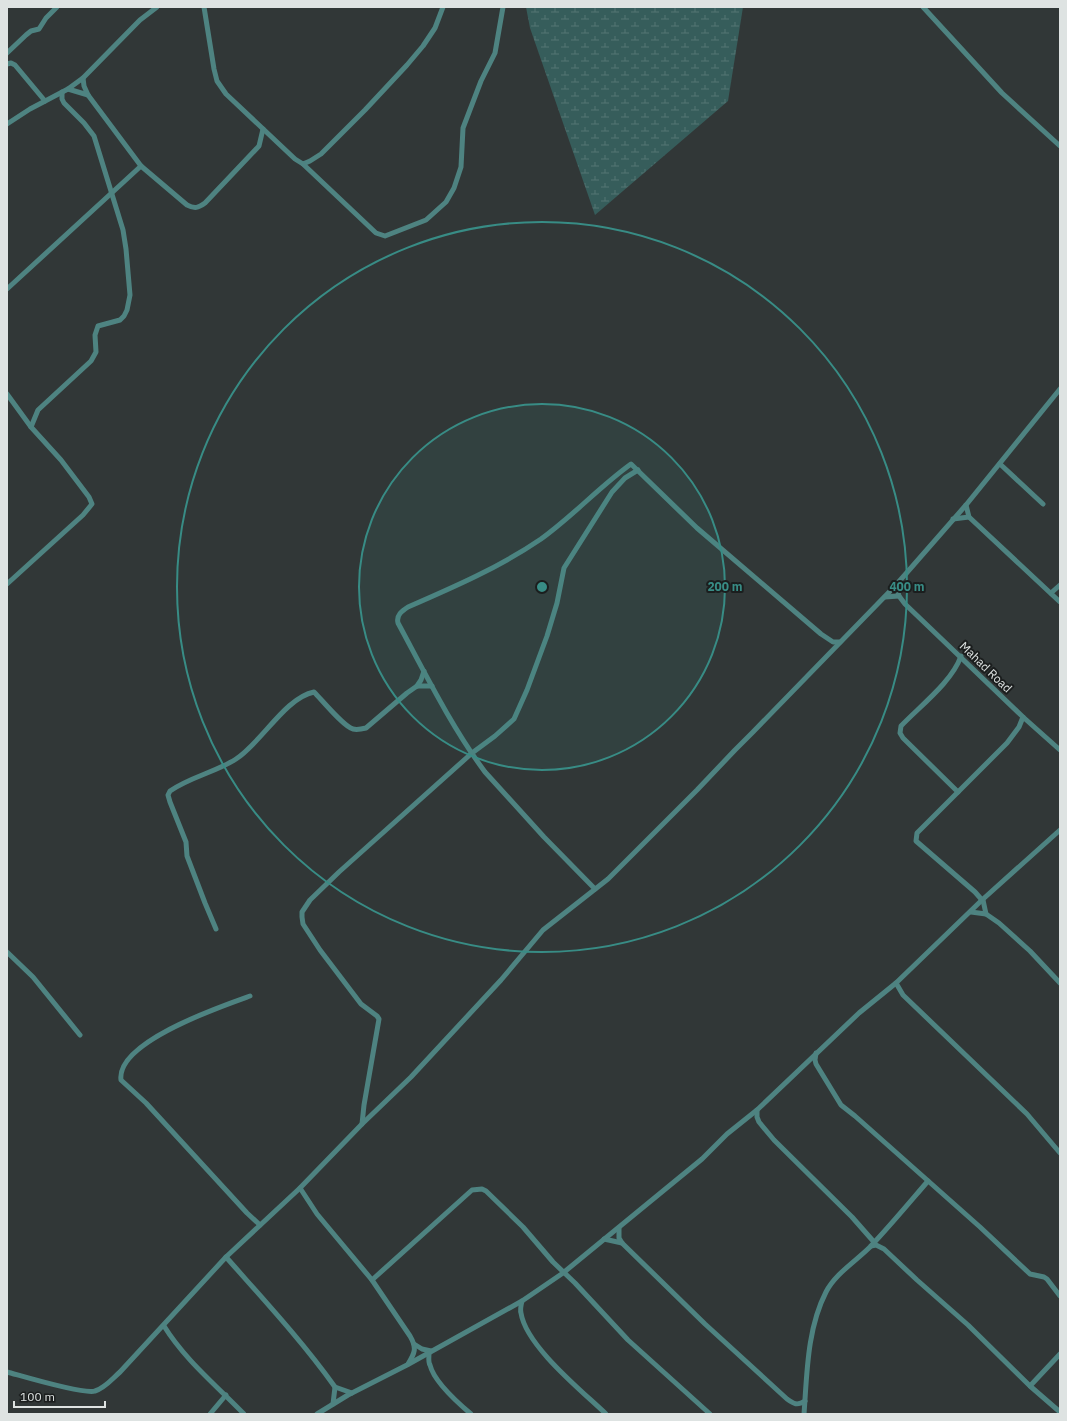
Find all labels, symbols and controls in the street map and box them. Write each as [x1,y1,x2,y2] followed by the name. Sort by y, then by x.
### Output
[707,579,743,594] text: 200 m
[889,579,925,594] text: 400 m
[535,580,549,594] centre of rings
[957,638,1015,696] street label: Mahad Road
[14,1383,105,1409] scale bar
[20,1389,55,1404] text: 100 m

